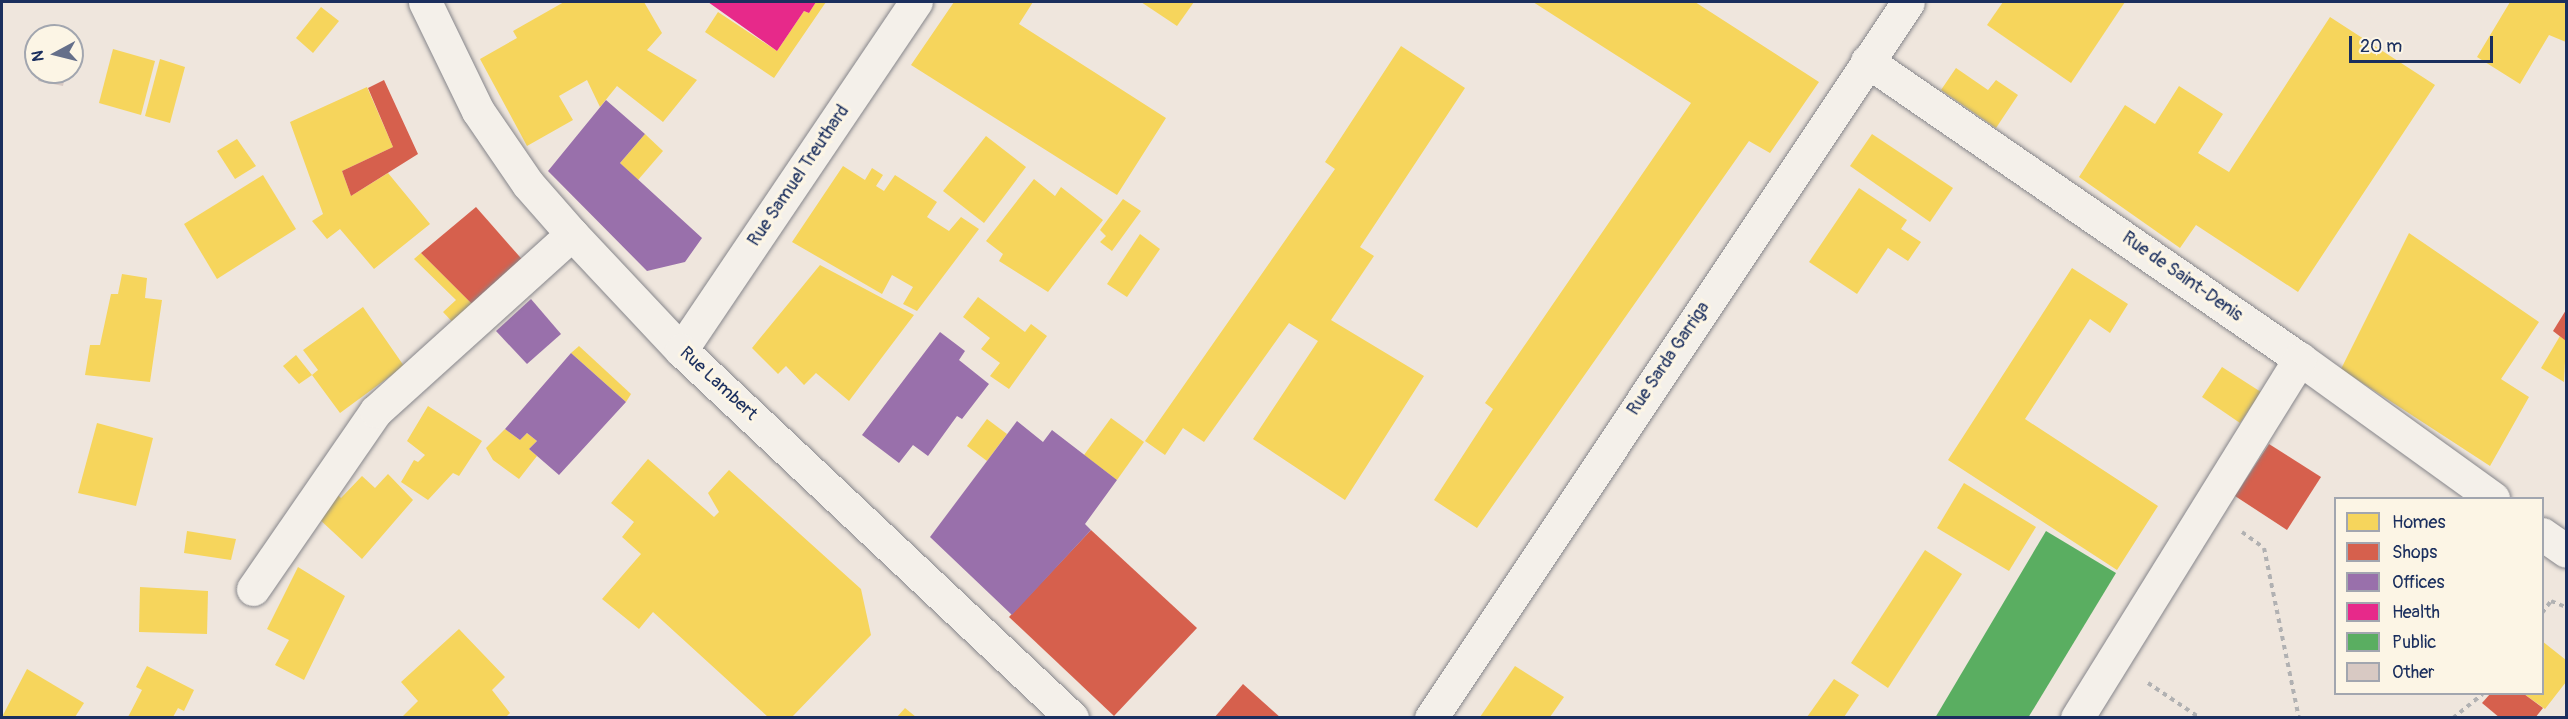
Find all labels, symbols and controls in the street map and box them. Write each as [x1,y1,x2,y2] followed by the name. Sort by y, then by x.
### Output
[24,24,84,84] north arrow
[2352,24,2496,62] scale bar
[2360,35,2402,58] text: 20 m
[28,49,49,63] text: N
[744,101,854,251] street label: Rue Samuel Treuthard
[2118,227,2246,327] street label: Rue de Saint-Denis
[1623,298,1715,420] street label: Rue Sarda Garriga
[675,343,761,425] street label: Rue Lambert
[2334,497,2544,695] legend
[2392,511,2445,534] text: Homes
[2392,541,2437,564] text: Shops
[2392,571,2444,594] text: Offices
[2392,601,2440,624] text: Health
[2392,631,2436,654] text: Public
[2392,661,2434,684] text: Other

